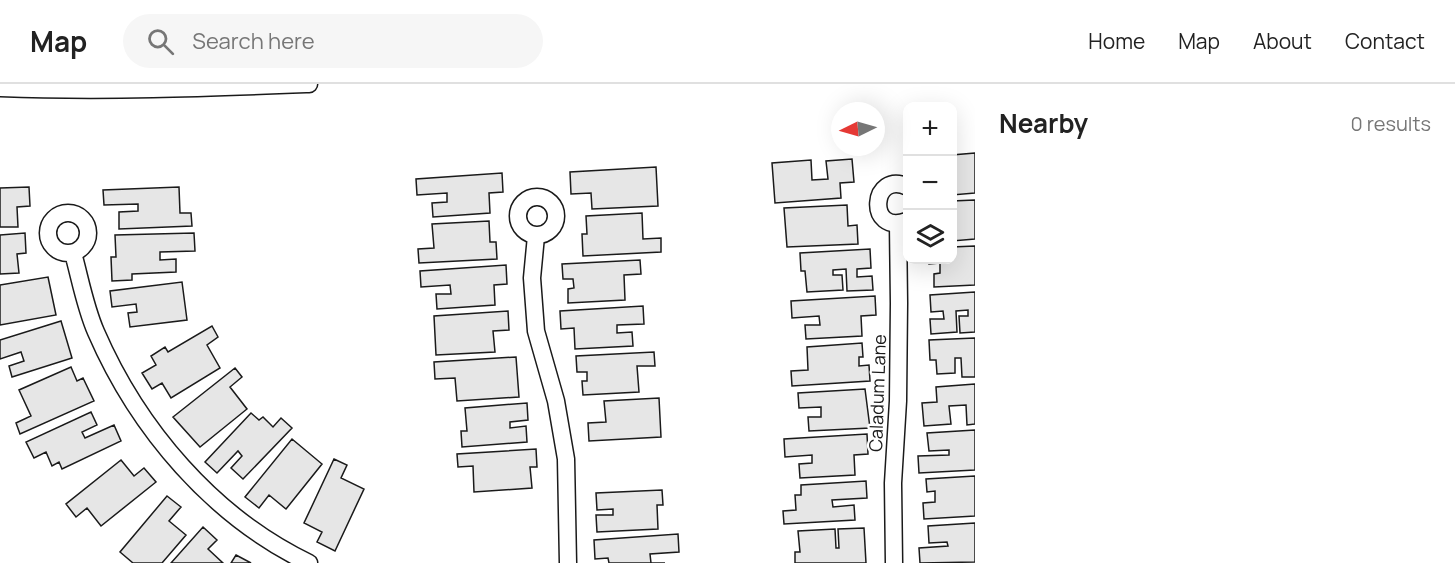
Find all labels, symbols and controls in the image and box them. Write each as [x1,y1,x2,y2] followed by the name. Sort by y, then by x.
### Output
[123,14,543,68] search box
[30,22,87,60] text: Map
[144,25,177,58] icon: search
[192,26,315,56] text: Search here
[1088,27,1145,55] text: Home
[1178,27,1220,55] text: Map
[1253,27,1312,55] text: About
[1345,27,1425,55] text: Contact
[831,102,885,156] north arrow
[903,102,957,264] map controls
[903,102,957,156] button: +
[999,105,1088,141] text: Nearby
[1351,110,1431,137] text: 0 results
[903,156,957,210] button: −
[903,210,957,264] button: layers
[863,334,891,452] street label: Caladum Lane

